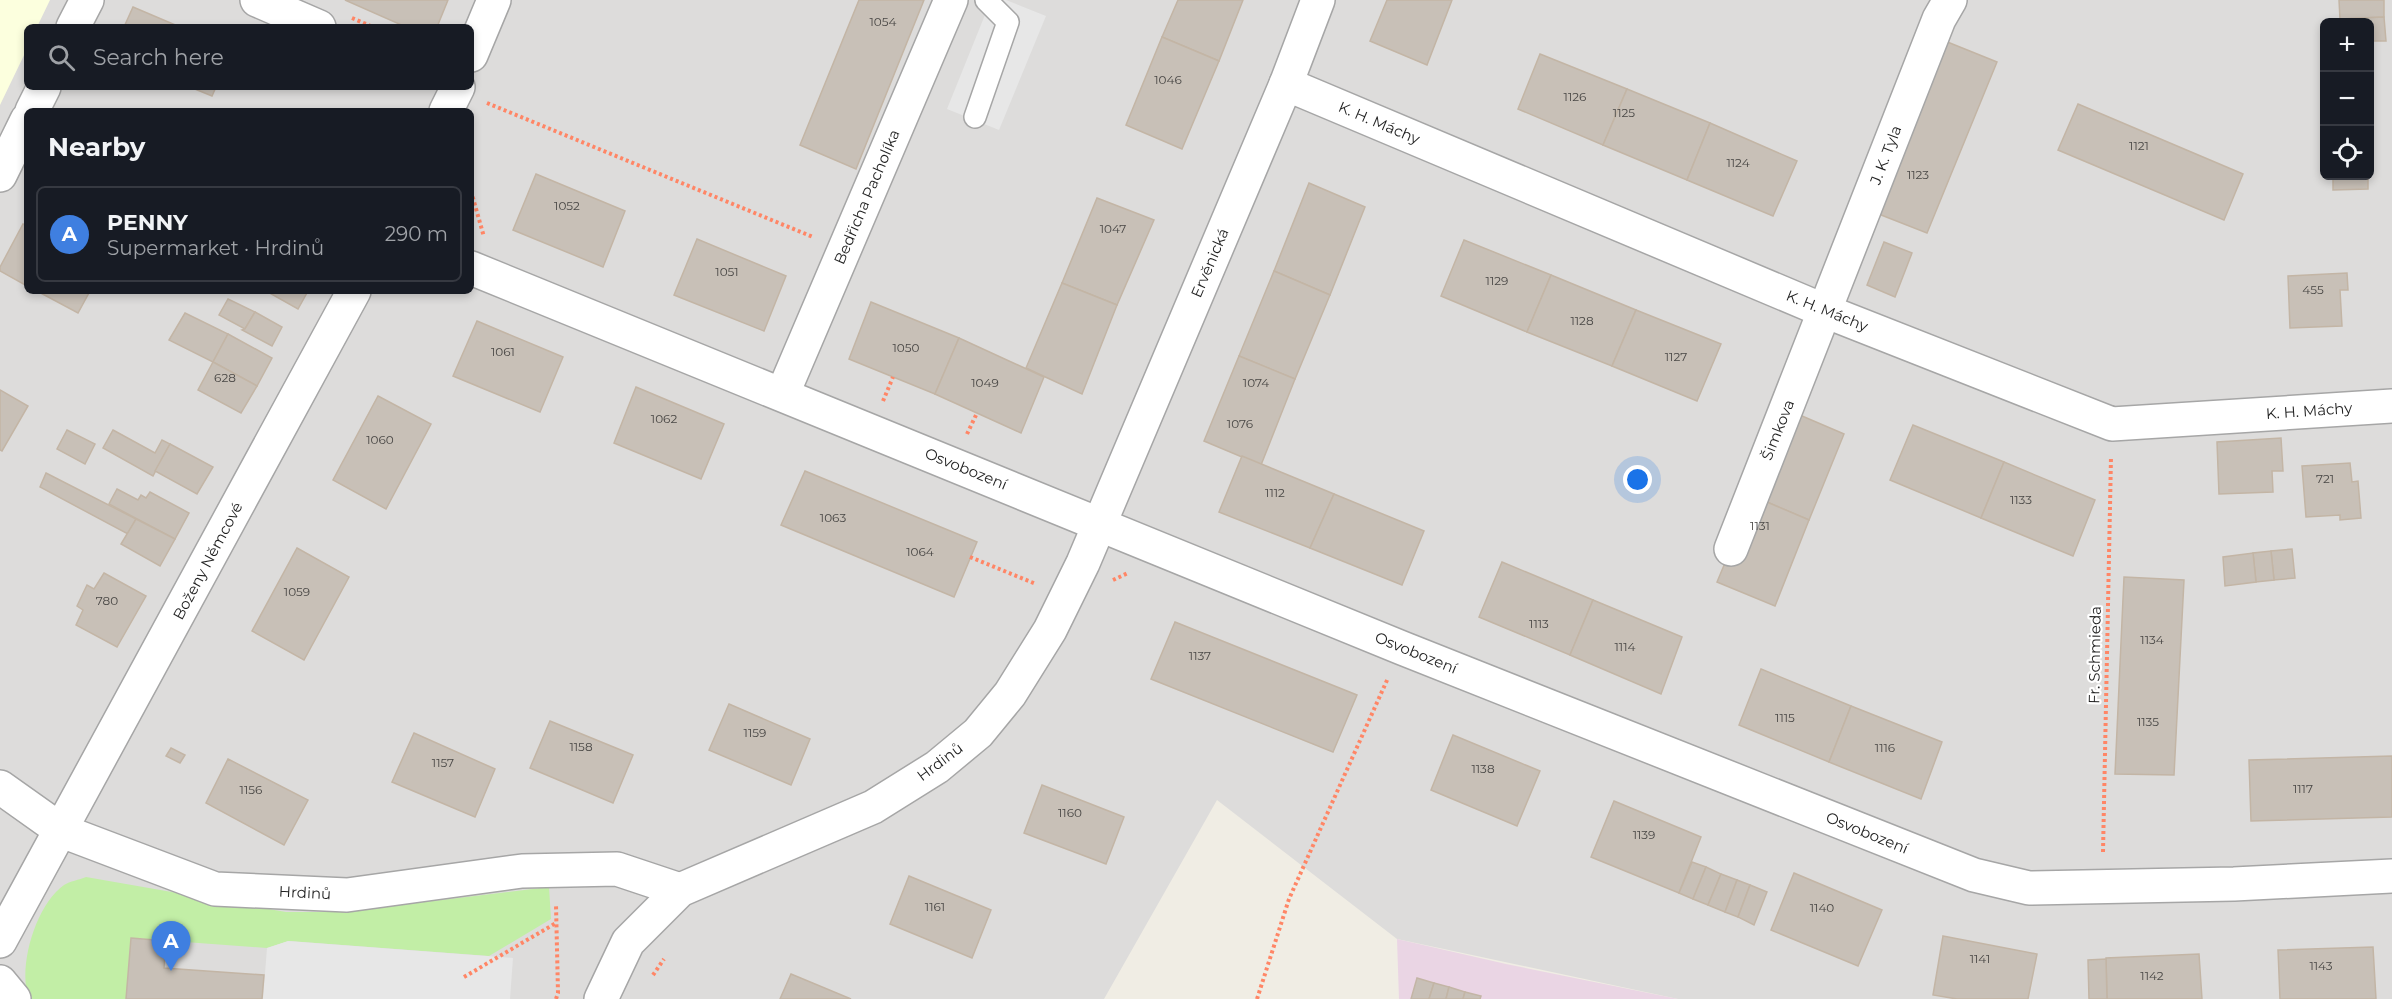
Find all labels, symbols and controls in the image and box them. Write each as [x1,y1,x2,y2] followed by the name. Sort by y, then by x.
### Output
[869,14,897,29] house number: 1054
[2320,18,2374,180] map controls
[2320,18,2374,72] button: +
[24,24,474,90] search box
[45,41,78,74] icon: search
[93,44,224,71] text: Search here
[1154,72,1182,87] house number: 1046
[2320,72,2374,126] button: −
[1564,89,1586,104] house number: 1126
[1336,97,1424,149] street label: K. H. Máchy
[1613,105,1635,120] house number: 1125
[1865,123,1905,188] street label: J. K. Tyla
[830,126,904,267] street label: Bedřicha Pacholíka
[2320,126,2374,180] button: locate
[48,131,145,163] text: Nearby
[2129,138,2149,153] house number: 1121
[1726,155,1750,170] house number: 1124
[1907,167,1929,182] house number: 1123
[554,198,580,213] house number: 1052
[107,209,188,236] text: PENNY
[1100,221,1126,236] house number: 1047
[62,222,77,246] text: A
[385,222,448,246] text: 290 m
[1186,225,1233,300] street label: Ervěnická
[107,236,324,260] text: Supermarket · Hrdinů
[715,264,739,279] house number: 1051
[1486,273,1508,288] house number: 1129
[2302,282,2324,297] house number: 455
[1783,286,1872,336] street label: K. H. Máchy
[1570,313,1594,328] house number: 1128
[892,340,920,355] house number: 1050
[491,344,515,359] house number: 1061
[1665,349,1687,364] house number: 1127
[214,370,236,385] house number: 628
[971,375,999,390] house number: 1049
[1243,375,1269,390] house number: 1074
[1757,397,1798,463] street label: Šimkova
[2265,398,2354,423] street label: K. H. Máchy
[651,411,677,426] house number: 1062
[1227,416,1253,431] house number: 1076
[366,432,394,447] house number: 1060
[922,443,1011,494] street label: Osvobození
[1623,465,1652,494] your location
[2316,471,2334,486] house number: 721
[1265,485,1285,500] house number: 1112
[2010,492,2032,507] house number: 1133
[168,499,247,623] street label: Boženy Němcové
[820,510,846,525] house number: 1063
[1750,518,1770,533] house number: 1131
[906,544,934,559] house number: 1064
[284,584,310,599] house number: 1059
[96,593,118,608] house number: 780
[2084,606,2105,704] street label: Fr. Schmieda
[1529,616,1549,631] house number: 1113
[1372,627,1461,678] street label: Osvobození
[2140,632,2164,647] house number: 1134
[1615,639,1636,654] house number: 1114
[1189,648,1211,663] house number: 1137
[1775,710,1795,725] house number: 1115
[2137,714,2159,729] house number: 1135
[744,725,766,740] house number: 1159
[913,738,966,785] street label: Hrdinů
[569,739,593,754] house number: 1158
[1875,740,1895,755] house number: 1116
[432,755,454,770] house number: 1157
[1471,761,1495,776] house number: 1138
[2293,781,2313,796] house number: 1117
[240,782,262,797] house number: 1156
[1058,805,1082,820] house number: 1160
[1823,807,1912,858] street label: Osvobození
[1633,827,1655,842] house number: 1139
[278,882,332,903] street label: Hrdinů
[925,899,945,914] house number: 1161
[1810,900,1834,915] house number: 1140
[152,922,190,971] pin: A
[1970,951,1990,966] house number: 1141
[2309,958,2333,973] house number: 1143
[2140,968,2164,983] house number: 1142

